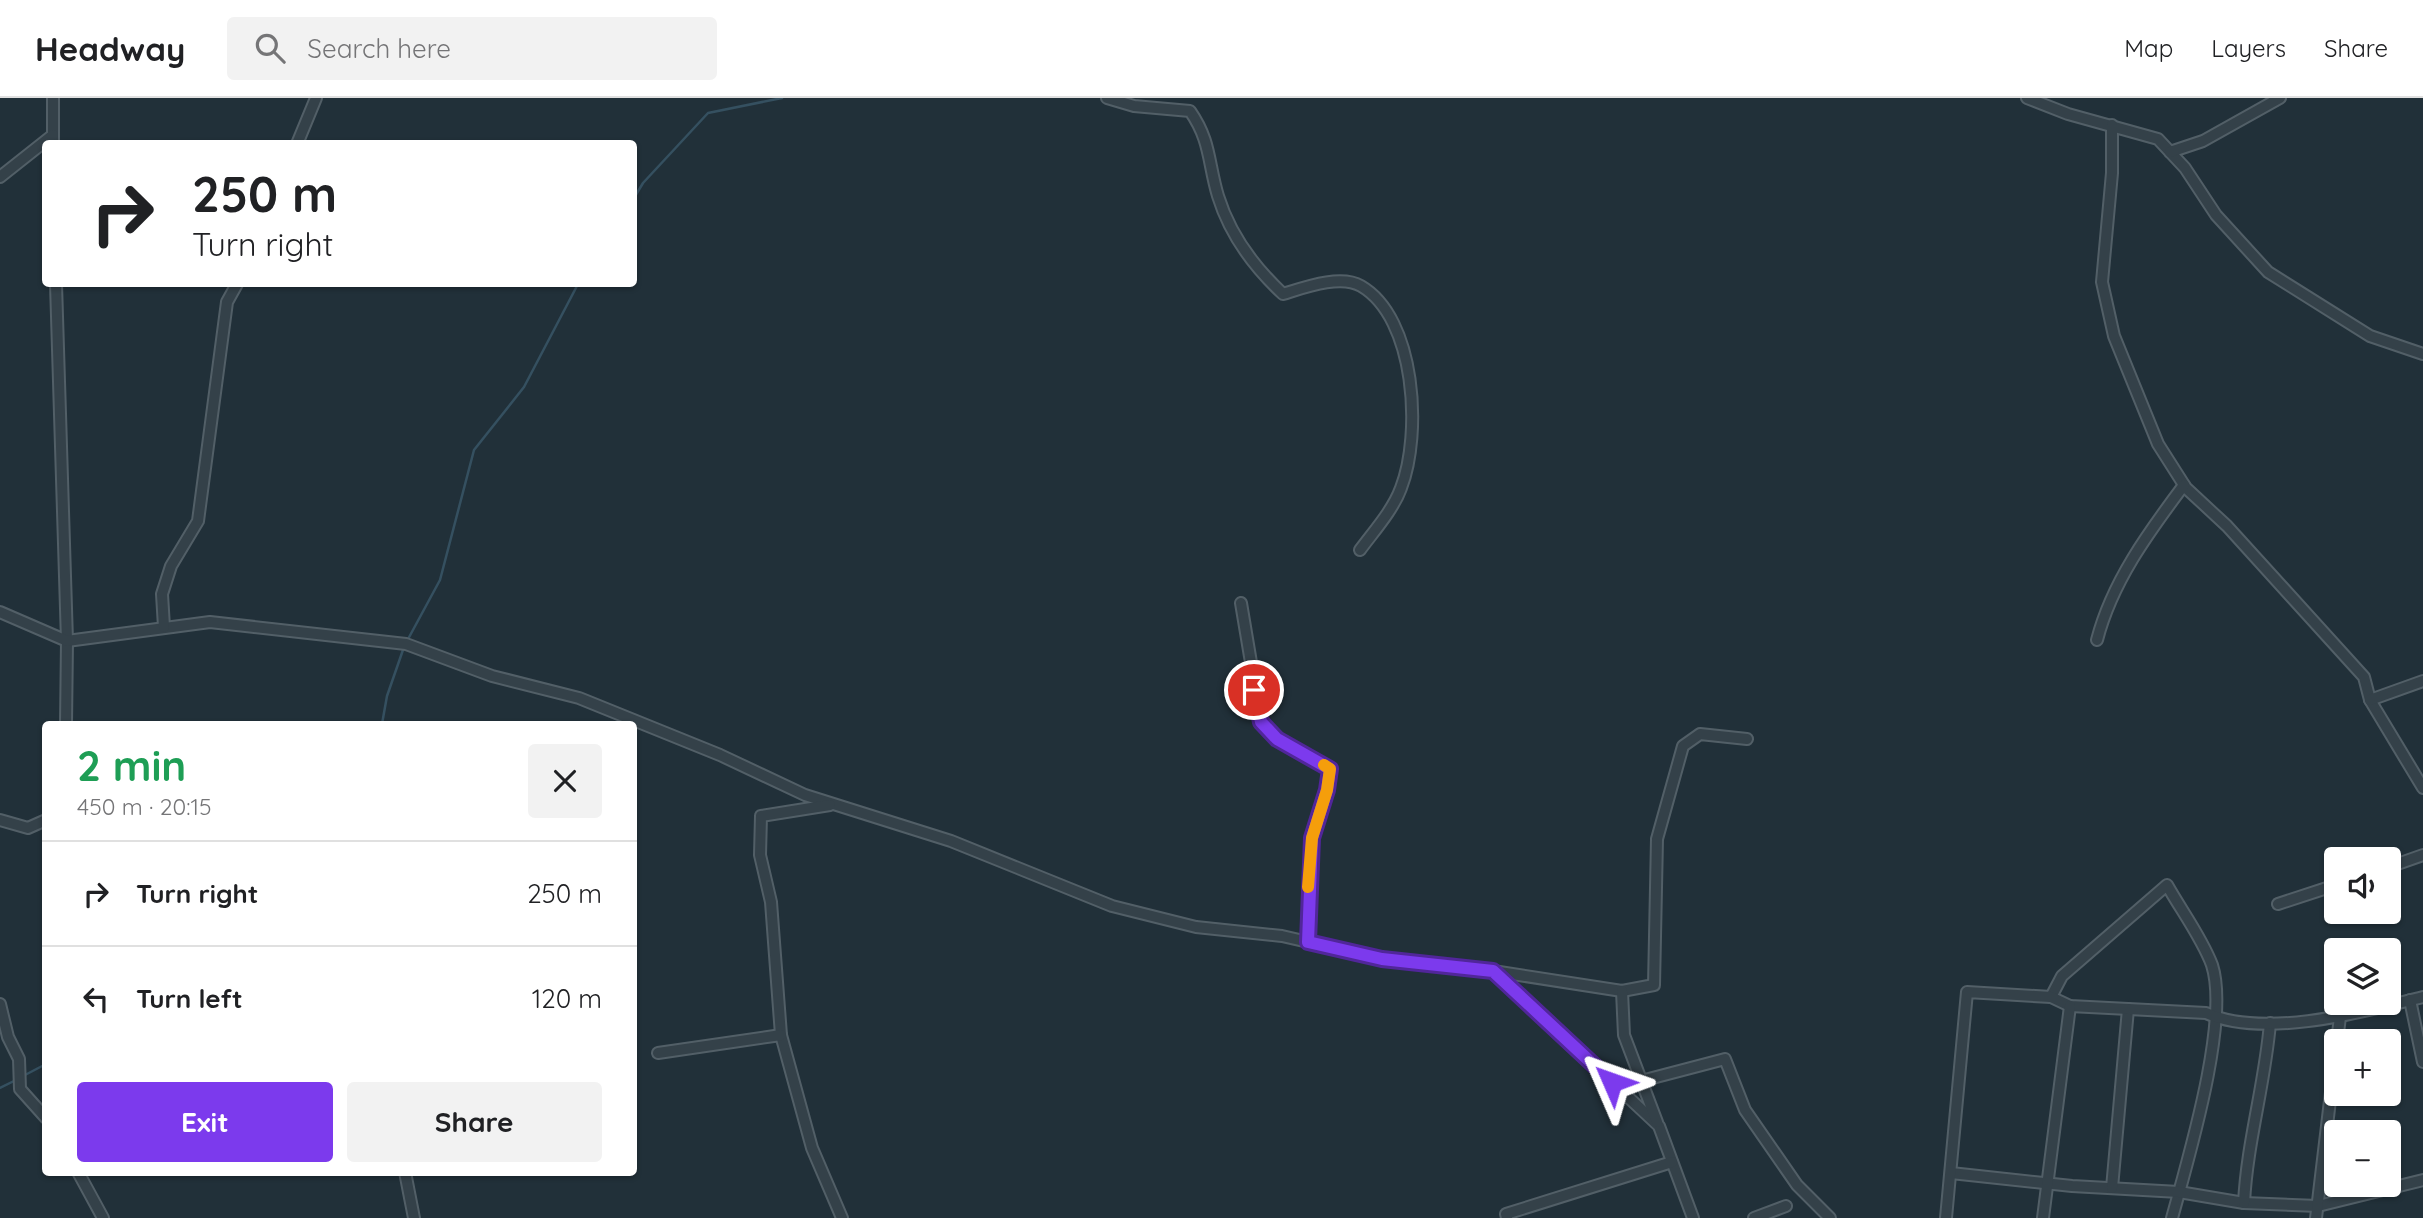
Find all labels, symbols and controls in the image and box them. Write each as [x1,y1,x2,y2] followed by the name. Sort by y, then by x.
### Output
[227,17,717,80] search box
[35,28,185,69] text: Headway
[251,29,289,67] icon: search
[307,32,451,65] text: Search here
[2124,33,2173,63] text: Map
[2211,33,2286,63] text: Layers
[2324,33,2388,63] text: Share
[192,163,337,224] text: 250 m
[77,168,168,259] icon: right
[192,224,333,264] text: Turn right
[1224,660,1284,720] pin
[1235,671,1273,709] icon: arrive
[77,739,186,792] text: 2 min
[528,744,602,818] button: close
[77,792,212,821] text: 450 m · 20:15
[2324,847,2401,1197] map controls
[2324,847,2401,924] button: sound
[77,875,115,913] icon: right
[136,877,258,910] text: Turn right
[527,877,602,910] text: 250 m
[2324,938,2401,1015] button: layers
[77,980,115,1018] icon: left
[136,982,243,1015] text: Turn left
[532,982,602,1015] text: 120 m
[2324,1029,2401,1106] button: +
[1575,1045,1649,1119] position arrow
[77,1082,333,1162] button: Exit
[347,1082,602,1162] button: Share
[2324,1120,2401,1197] button: −

